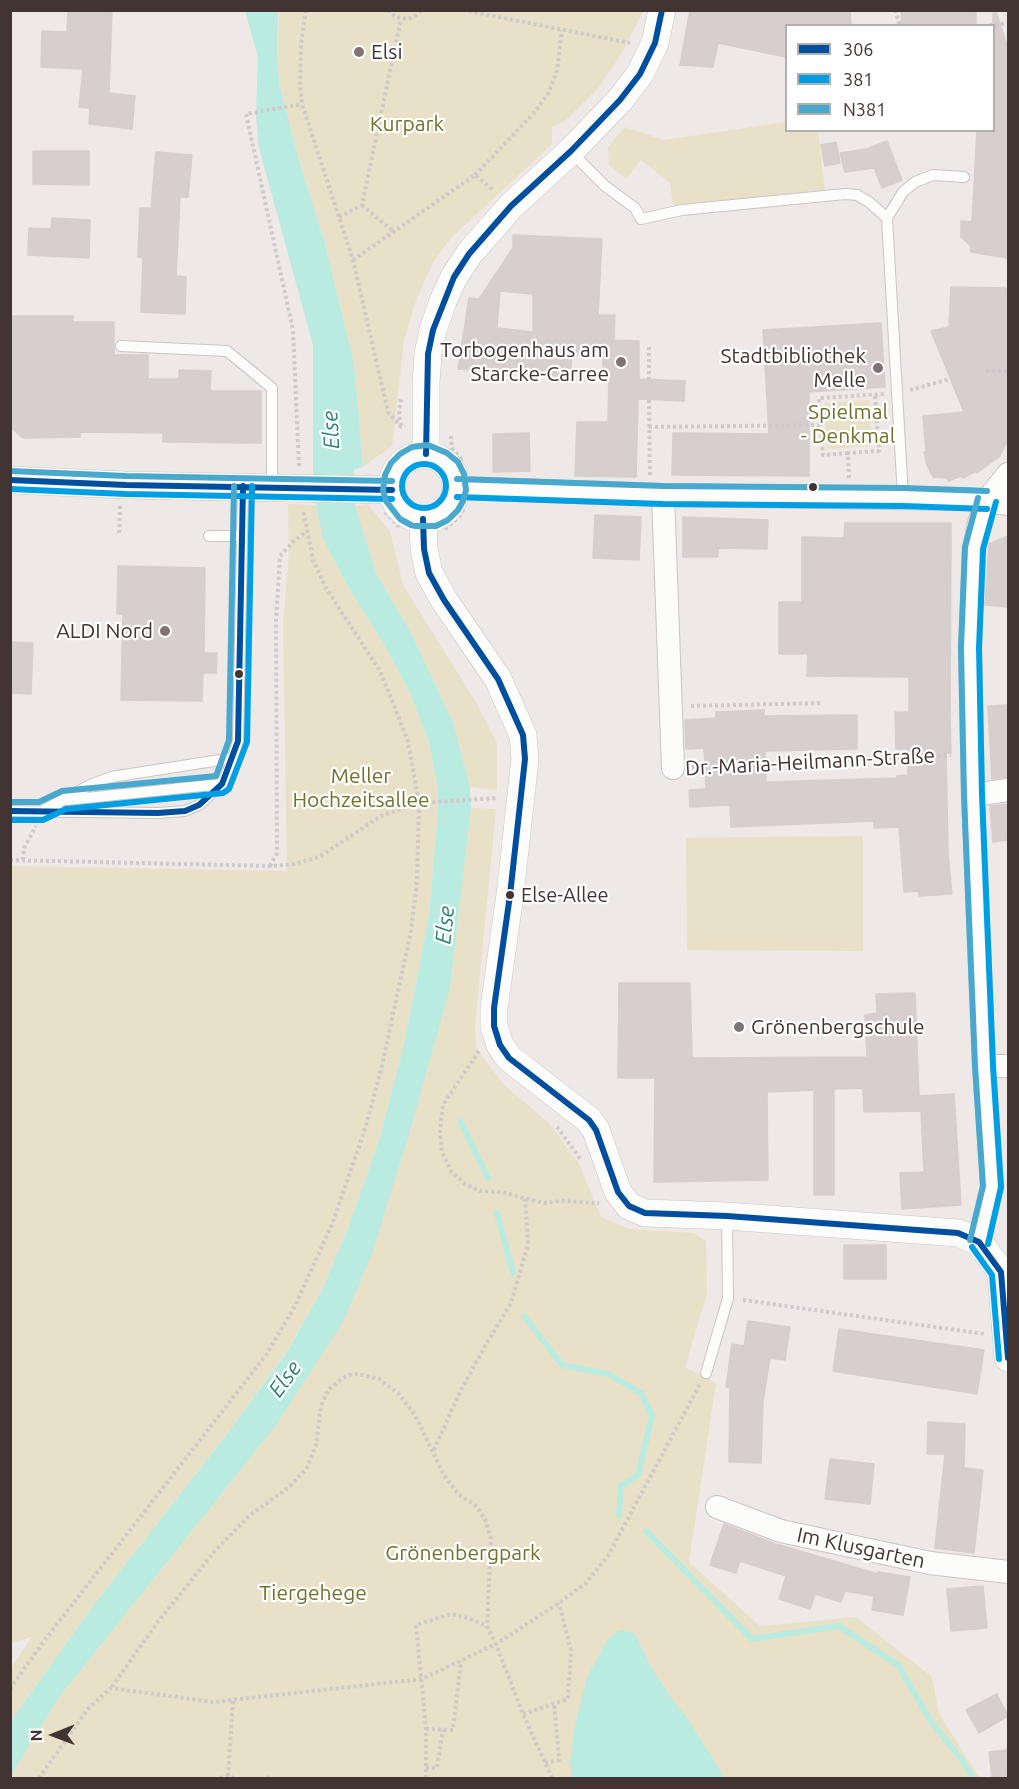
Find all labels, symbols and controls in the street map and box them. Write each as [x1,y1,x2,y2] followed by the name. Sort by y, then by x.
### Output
[785,24,995,132] legend
[371,39,402,65] place label: Elsi
[843,39,873,59] text: 306
[352,45,366,59] marker: Elsi
[843,69,873,89] text: 381
[843,99,886,119] text: N381
[370,111,444,137] park label: Kurpark
[440,337,609,387] place label: Torbogenhaus am Starcke-Carree
[720,343,866,393] place label: Stadtbibliothek Melle
[614,355,628,369] marker: Torbogenhaus am Starcke-Carree
[871,361,885,375] marker: Stadtbibliothek Melle
[801,399,895,449] park label: Spielmal - Denkmal
[317,410,345,450] water label: Else
[807,481,819,493] unlabelled marker
[56,618,153,644] place label: ALDI Nord
[158,624,172,638] marker: ALDI Nord
[233,668,245,680] unlabelled marker
[684,743,936,781] street label: Dr.-Maria-Heilmann-Straße
[292,763,430,813] park label: Meller Hochzeitsallee
[521,883,609,907] place label: Else-Allee
[504,889,516,901] marker: Else-Allee
[430,905,460,945] water label: Else
[751,1014,925,1040] place label: Grönenbergschule
[732,1020,746,1034] marker: Grönenbergschule
[263,1356,307,1402] water label: Else
[795,1522,927,1574] street label: Im Klusgarten
[385,1540,541,1566] park label: Grönenbergpark
[259,1580,367,1606] park label: Tiergehege
[24,1705,84,1765] north arrow
[27,1729,45,1741] text: N

